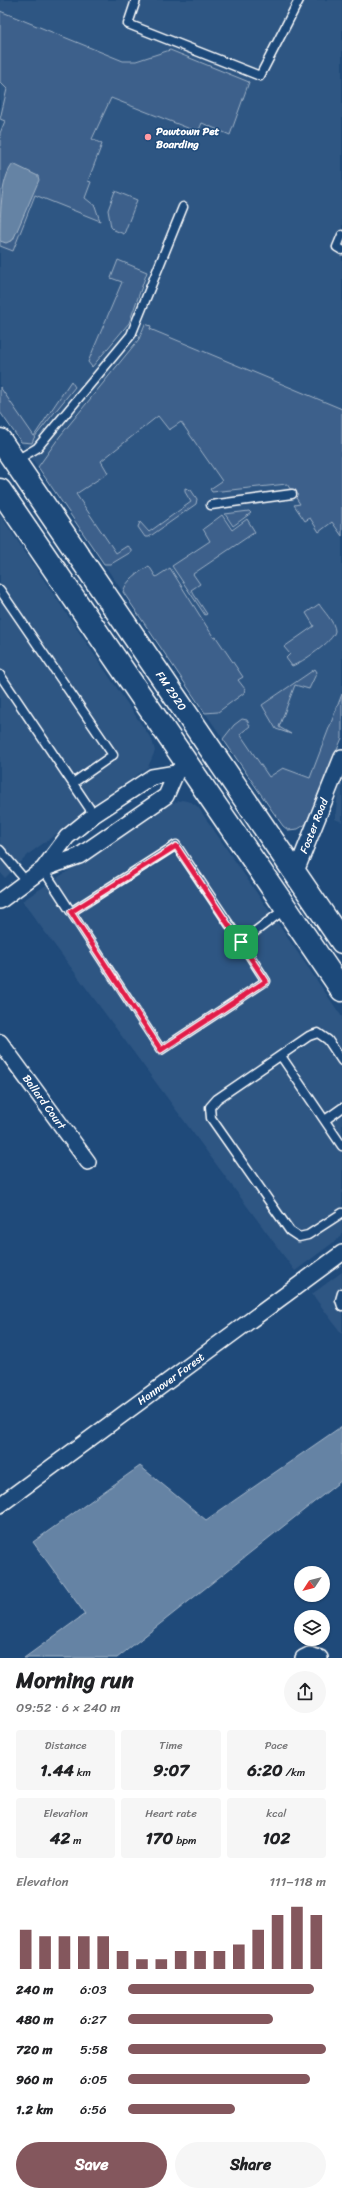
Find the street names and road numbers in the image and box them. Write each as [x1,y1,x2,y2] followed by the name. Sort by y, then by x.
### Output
[151,667,191,715] street label: FM 2920
[294,794,334,856] street label: Foster Road
[17,1070,71,1134] street label: Ballard Court
[133,1348,209,1410] street label: Hannover Forest

